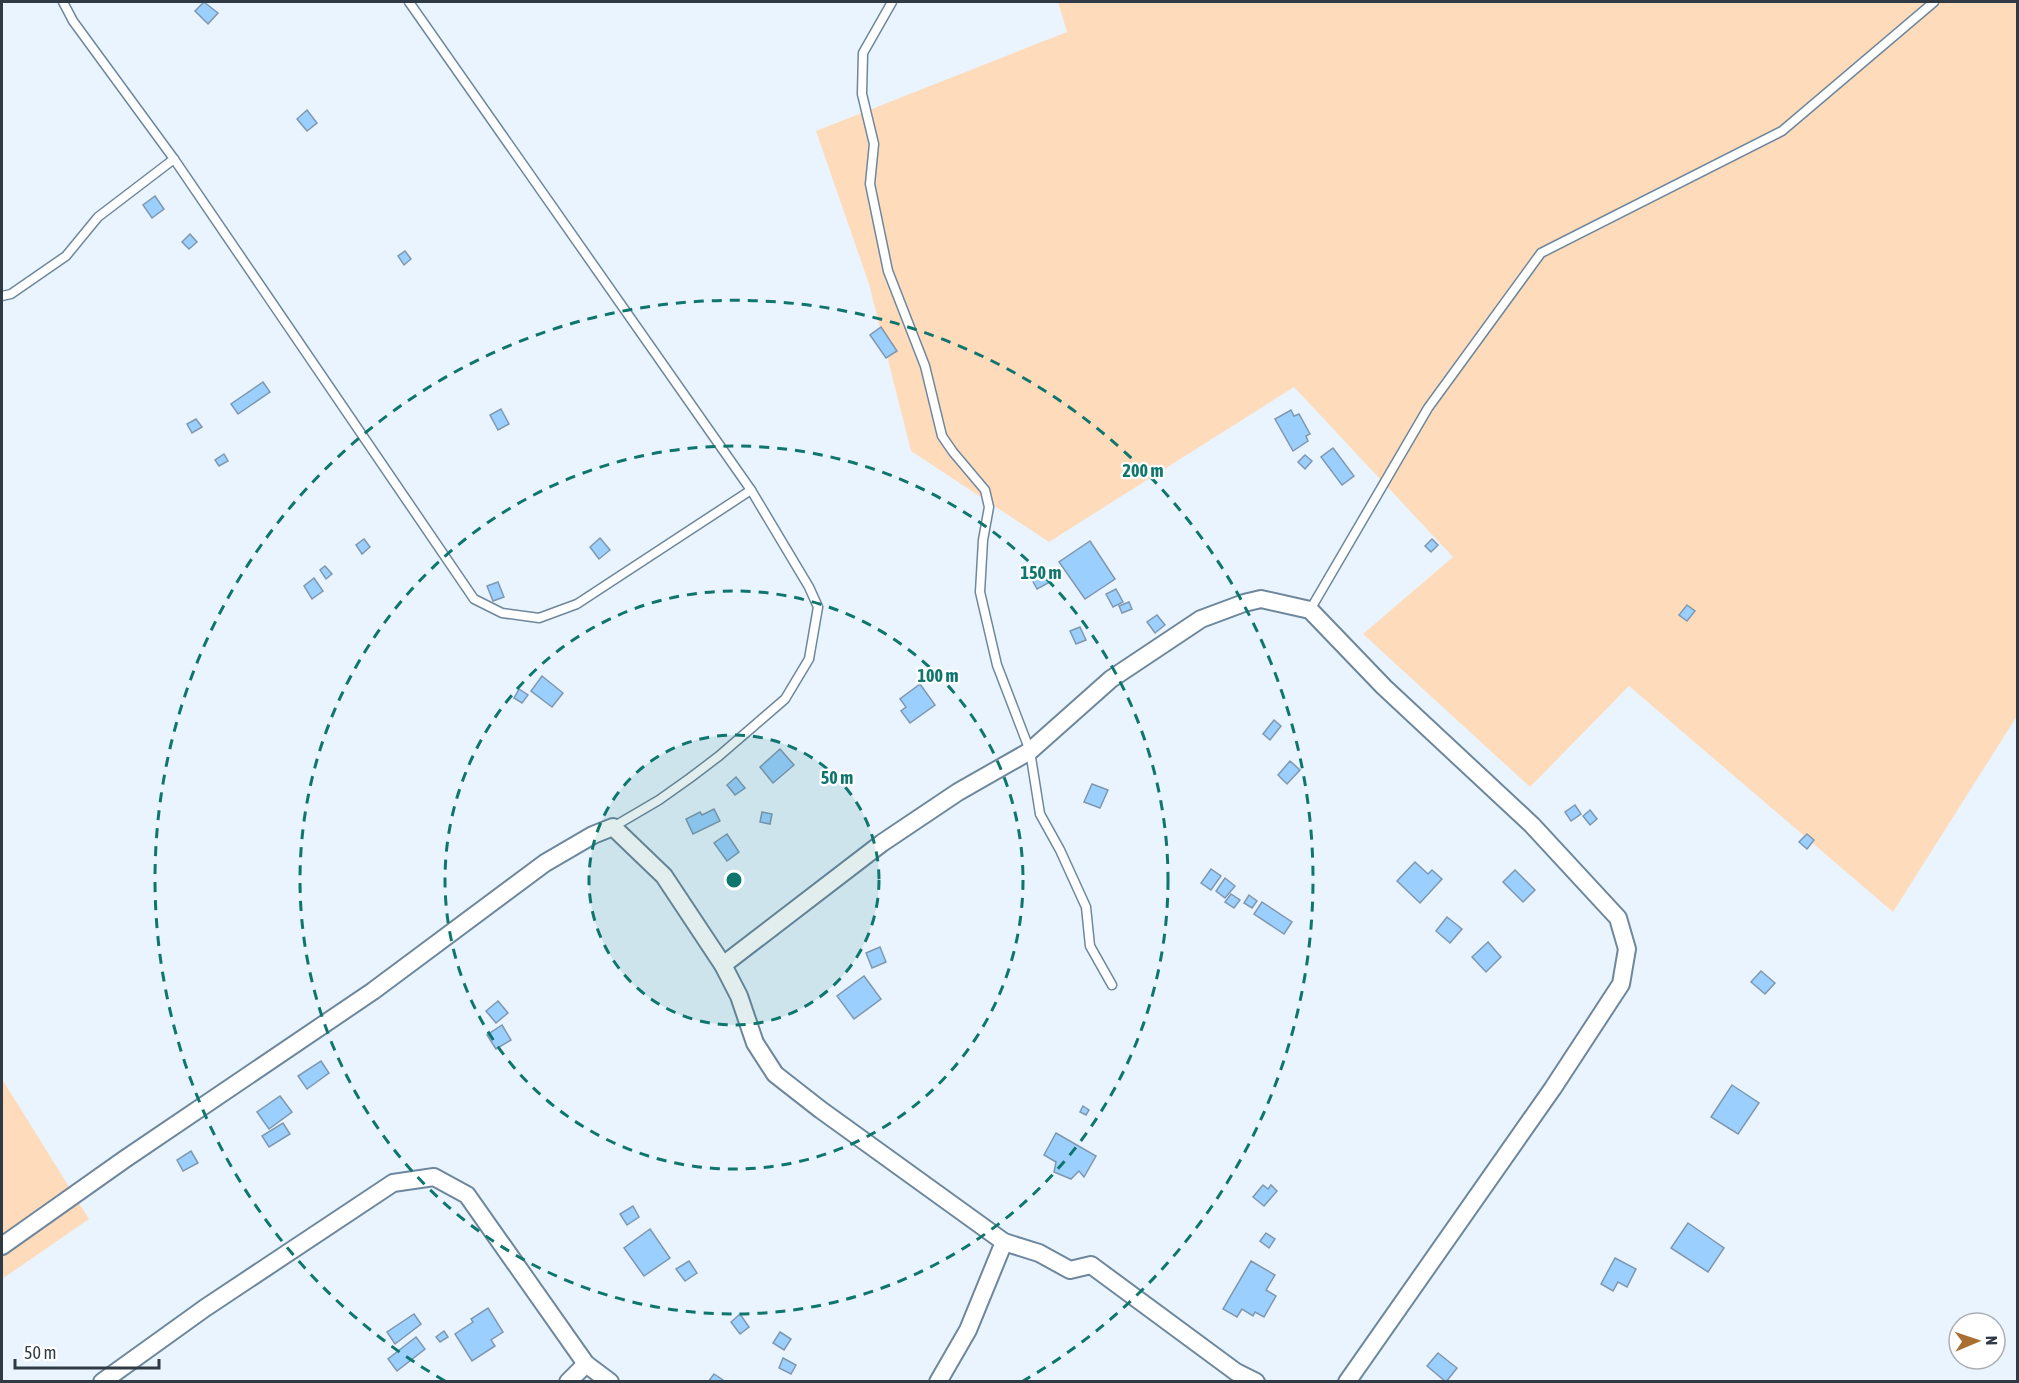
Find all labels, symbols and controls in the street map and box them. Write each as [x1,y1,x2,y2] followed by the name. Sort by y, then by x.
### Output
[1123,460,1163,481] text: 200 m
[1021,562,1061,583] text: 150 m
[918,665,958,686] text: 100 m
[821,767,853,788] text: 50 m
[724,870,744,890] centre of rings
[1947,1311,2007,1371] north arrow
[15,1332,159,1370] scale bar
[1983,1335,2001,1346] text: N
[24,1342,56,1363] text: 50 m

